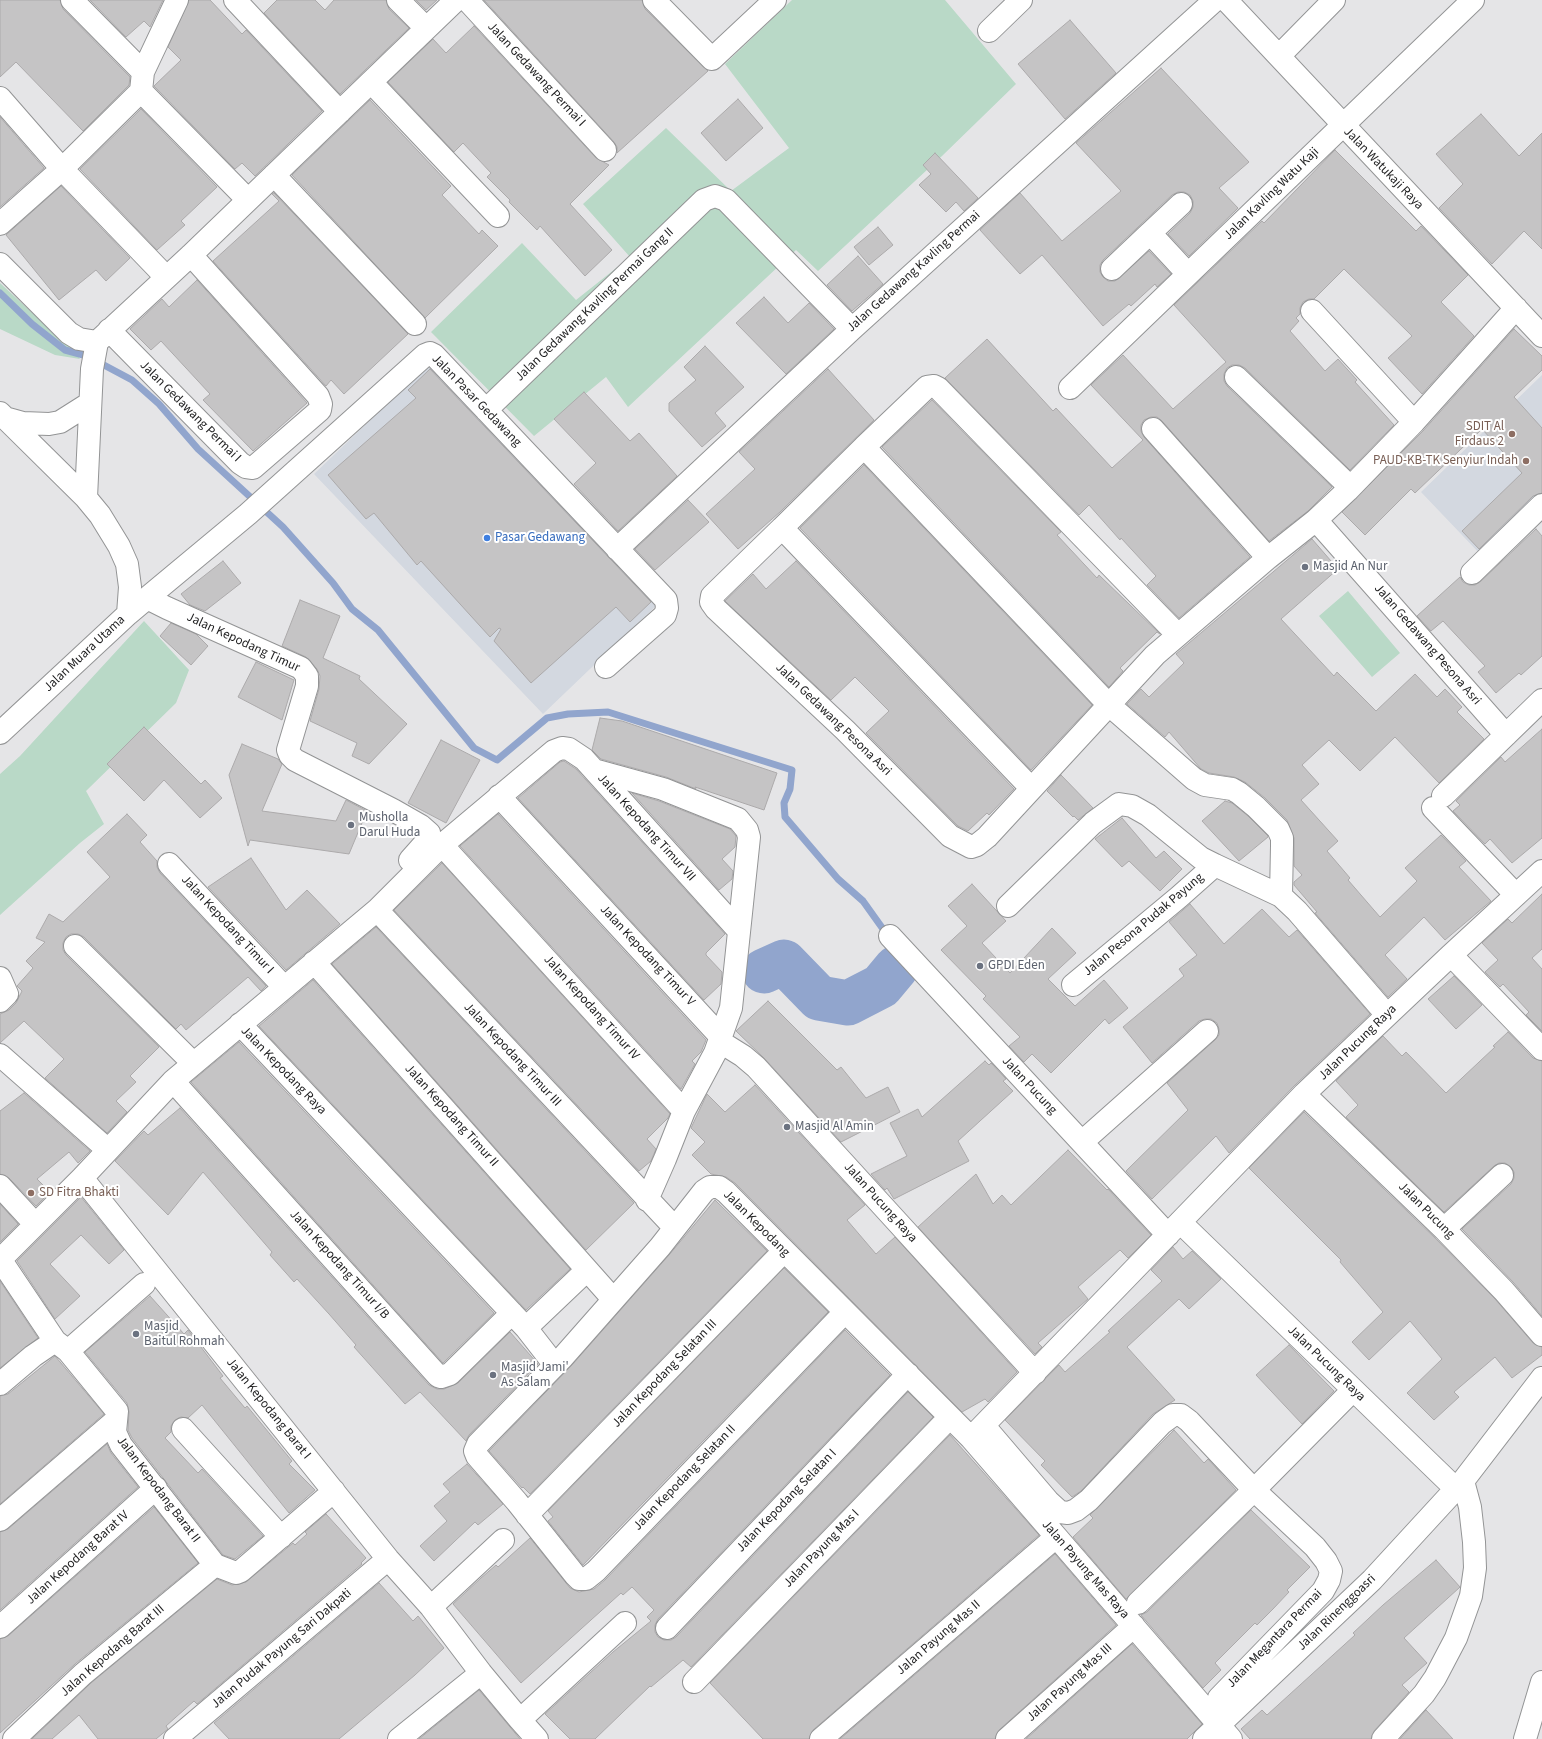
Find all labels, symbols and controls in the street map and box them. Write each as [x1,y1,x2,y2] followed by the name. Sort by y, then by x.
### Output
[484,20,588,130] street label: Jalan Gedawang Permai I
[1340,125,1426,213] street label: Jalan Watukaji Raya
[1221,145,1323,243] street label: Jalan Kavling Watu Kaji
[844,208,984,336] street label: Jalan Gedawang Kavling Permai
[512,225,678,385] street label: Jalan Gedawang Kavling Permai Gang II
[428,352,524,450] street label: Jalan Pasar Gedawang
[136,358,244,466] street label: Jalan Gedawang Permai I
[1455,419,1504,450] place label: SDIT Al Firdaus 2
[1507,429,1517,439] marker: SDIT Al Firdaus 2
[1373,453,1518,469] place label: PAUD-KB-TK Senyiur Indah
[1521,456,1531,466] marker: PAUD-KB-TK Senyiur Indah
[495,530,585,546] place label: Pasar Gedawang
[482,533,492,543] marker: Pasar Gedawang
[1313,559,1387,575] place label: Masjid An Nur
[1300,562,1310,572] marker: Masjid An Nur
[1370,581,1484,709] street label: Jalan Gedawang Pesona Asri
[184,610,302,676] street label: Jalan Kepodang Timur
[41,612,129,696] street label: Jalan Muara Utama
[772,660,894,780] street label: Jalan Gedawang Pesona Asri
[594,771,698,885] street label: Jalan Kepodang Timur VII
[359,810,420,841] place label: Musholla Darul Huda
[346,820,356,830] marker: Musholla Darul Huda
[1081,870,1207,980] street label: Jalan Pesona Pudak Payung
[177,872,277,978] street label: Jalan Kepodang Timur I
[596,902,698,1010] street label: Jalan Kepodang Timur V
[540,952,642,1064] street label: Jalan Kepodang Timur IV
[988,958,1045,974] place label: GPDI Eden
[975,961,985,971] marker: GPDI Eden
[460,1000,564,1110] street label: Jalan Kepodang Timur III
[1316,1002,1400,1084] street label: Jalan Pucung Raya
[237,1024,329,1118] street label: Jalan Kepodang Raya
[998,1054,1060,1118] street label: Jalan Pucung
[401,1062,501,1170] street label: Jalan Kepodang Timur II
[795,1119,874,1135] place label: Masjid Al Amin
[782,1122,792,1132] marker: Masjid Al Amin
[840,1160,920,1246] street label: Jalan Pucung Raya
[1395,1180,1457,1242] street label: Jalan Pucung
[39,1185,119,1201] place label: SD Fitra Bhakti
[719,1187,793,1261] street label: Jalan Kepodang
[26,1188,36,1198] marker: SD Fitra Bhakti
[286,1207,392,1323] street label: Jalan Kepodang Timur I/B
[609,1317,721,1431] street label: Jalan Kepodang Selatan III
[144,1319,225,1350] place label: Masjid Baitul Rohmah
[1284,1323,1368,1405] street label: Jalan Pucung Raya
[131,1329,141,1339] marker: Masjid Baitul Rohmah
[222,1355,314,1463] street label: Jalan Kepodang Barat I
[501,1360,569,1391] place label: Masjid Jami' As Salam
[488,1370,498,1380] marker: Masjid Jami' As Salam
[630,1422,740,1534] street label: Jalan Kepodang Selatan II
[113,1434,203,1546] street label: Jalan Kepodang Barat II
[734,1446,840,1556] street label: Jalan Kepodang Selatan I
[781,1507,863,1591] street label: Jalan Payung Mas I
[24,1508,132,1608] street label: Jalan Kepodang Barat IV
[1038,1518,1132,1622] street label: Jalan Payung Mas Raya
[1294,1572,1380,1654] street label: Jalan Rinenggoasri
[209,1586,355,1712] street label: Jalan Pudak Payung Sari Dakpati
[1224,1587,1326,1691] street label: Jalan Megantara Permai
[894,1597,984,1679] street label: Jalan Payung Mas II
[58,1602,168,1700] street label: Jalan Kepodang Barat III
[1024,1641,1116,1725] street label: Jalan Payung Mas III

